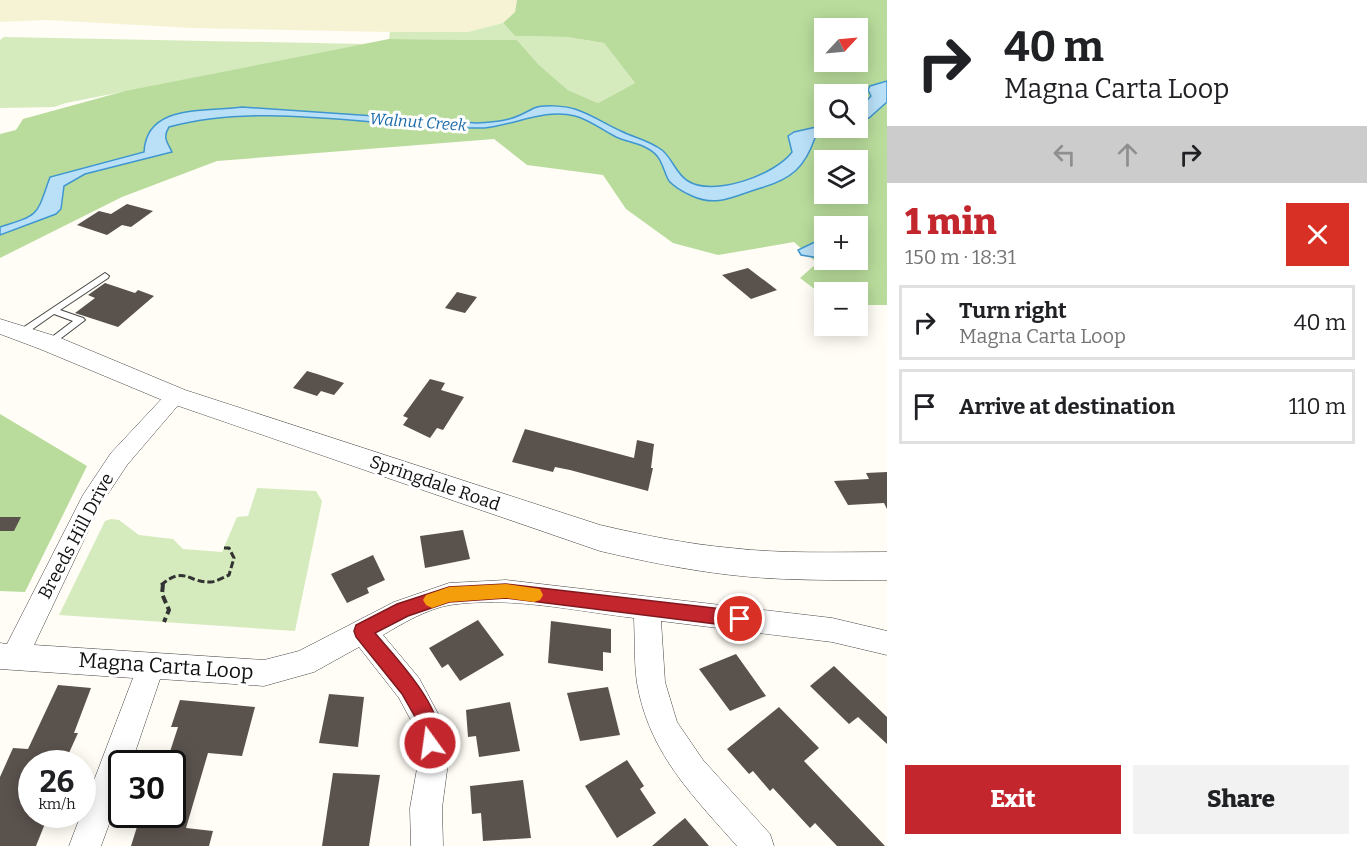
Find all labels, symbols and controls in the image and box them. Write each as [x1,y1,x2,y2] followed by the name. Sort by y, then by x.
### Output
[814,18,868,72] north arrow
[814,18,868,336] map controls
[1004,22,1104,72] text: 40 m
[905,24,983,102] icon: right
[1004,73,1229,105] text: Magna Carta Loop
[814,84,868,138] button: search
[369,109,467,135] water label: Walnut Creek
[1048,138,1081,171] icon: left
[1111,138,1144,171] icon: ahead
[1174,138,1207,171] icon: right
[814,150,868,204] button: layers
[905,200,997,244] text: 1 min
[1286,203,1349,266] button: close
[814,216,868,270] button: +
[905,245,1016,269] text: 150 m · 18:31
[814,282,868,336] button: −
[959,297,1067,324] text: Turn right
[908,306,941,339] icon: right
[1294,309,1346,336] text: 40 m
[959,324,1126,348] text: Magna Carta Loop
[908,390,941,423] icon: arrive
[959,393,1175,420] text: Arrive at destination
[1289,393,1346,420] text: 110 m
[367,450,503,516] street label: Springdale Road
[34,469,118,603] street label: Breeds Hill Drive
[714,593,765,644] pin
[723,602,756,635] icon: arrive
[78,647,254,685] street label: Magna Carta Loop
[398,711,462,775] position arrow
[108,750,186,828] speed limit sign: 30
[40,764,74,800] text: 26
[905,765,1121,834] button: Exit
[1133,765,1349,834] button: Share
[38,795,76,813] text: km/h

